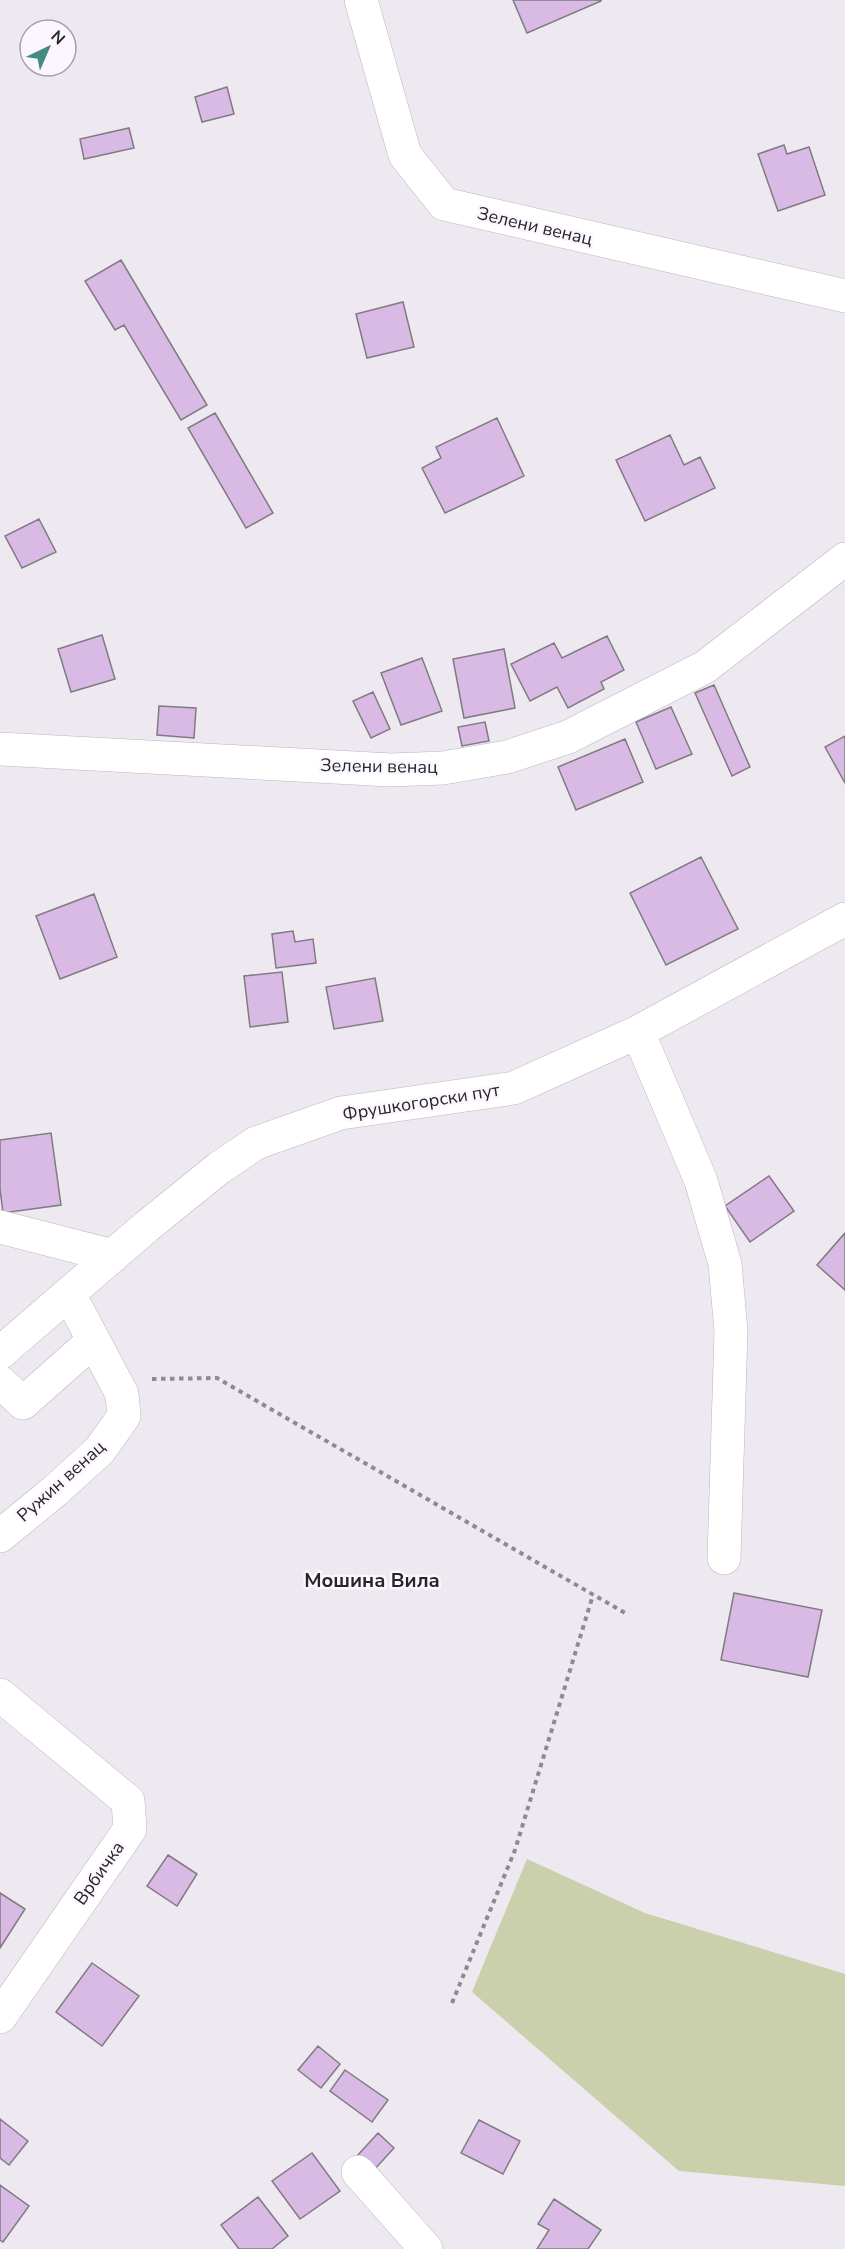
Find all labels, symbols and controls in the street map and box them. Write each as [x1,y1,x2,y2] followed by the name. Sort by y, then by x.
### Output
[18,18,78,78] north arrow
[46,26,70,50] text: N
[475,201,595,251] street label: Зелени венац
[320,753,438,779] street label: Зелени венац
[341,1078,501,1126] street label: Фрушкогорски пут
[12,1435,111,1527] street label: Ружин венац
[304,1567,440,1594] district label: Мошина Вила
[68,1836,130,1910] street label: Врбичка

